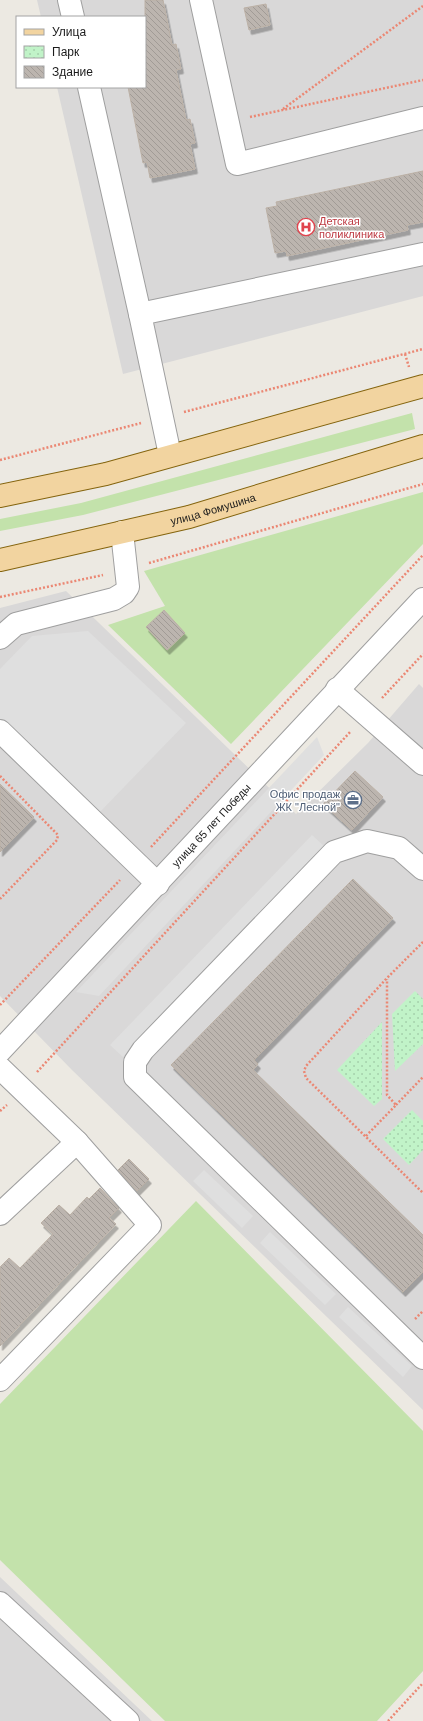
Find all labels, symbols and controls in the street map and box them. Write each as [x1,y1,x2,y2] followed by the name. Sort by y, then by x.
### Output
[16,16,146,88] legend
[52,25,86,39] text: Улица
[52,45,80,59] text: Парк
[52,65,93,79] text: Здание
[319,215,385,240] place label: Детская поликлиника
[296,217,316,237] hospital icon: Детская поликлиника
[169,491,258,527] street label: улица Фомушина
[169,781,253,869] street label: улица 65 лет Победы
[270,788,341,813] place label: Офис продаж ЖК "Лесной"
[343,790,363,810] office icon: Офис продаж ЖК "Лесной"

